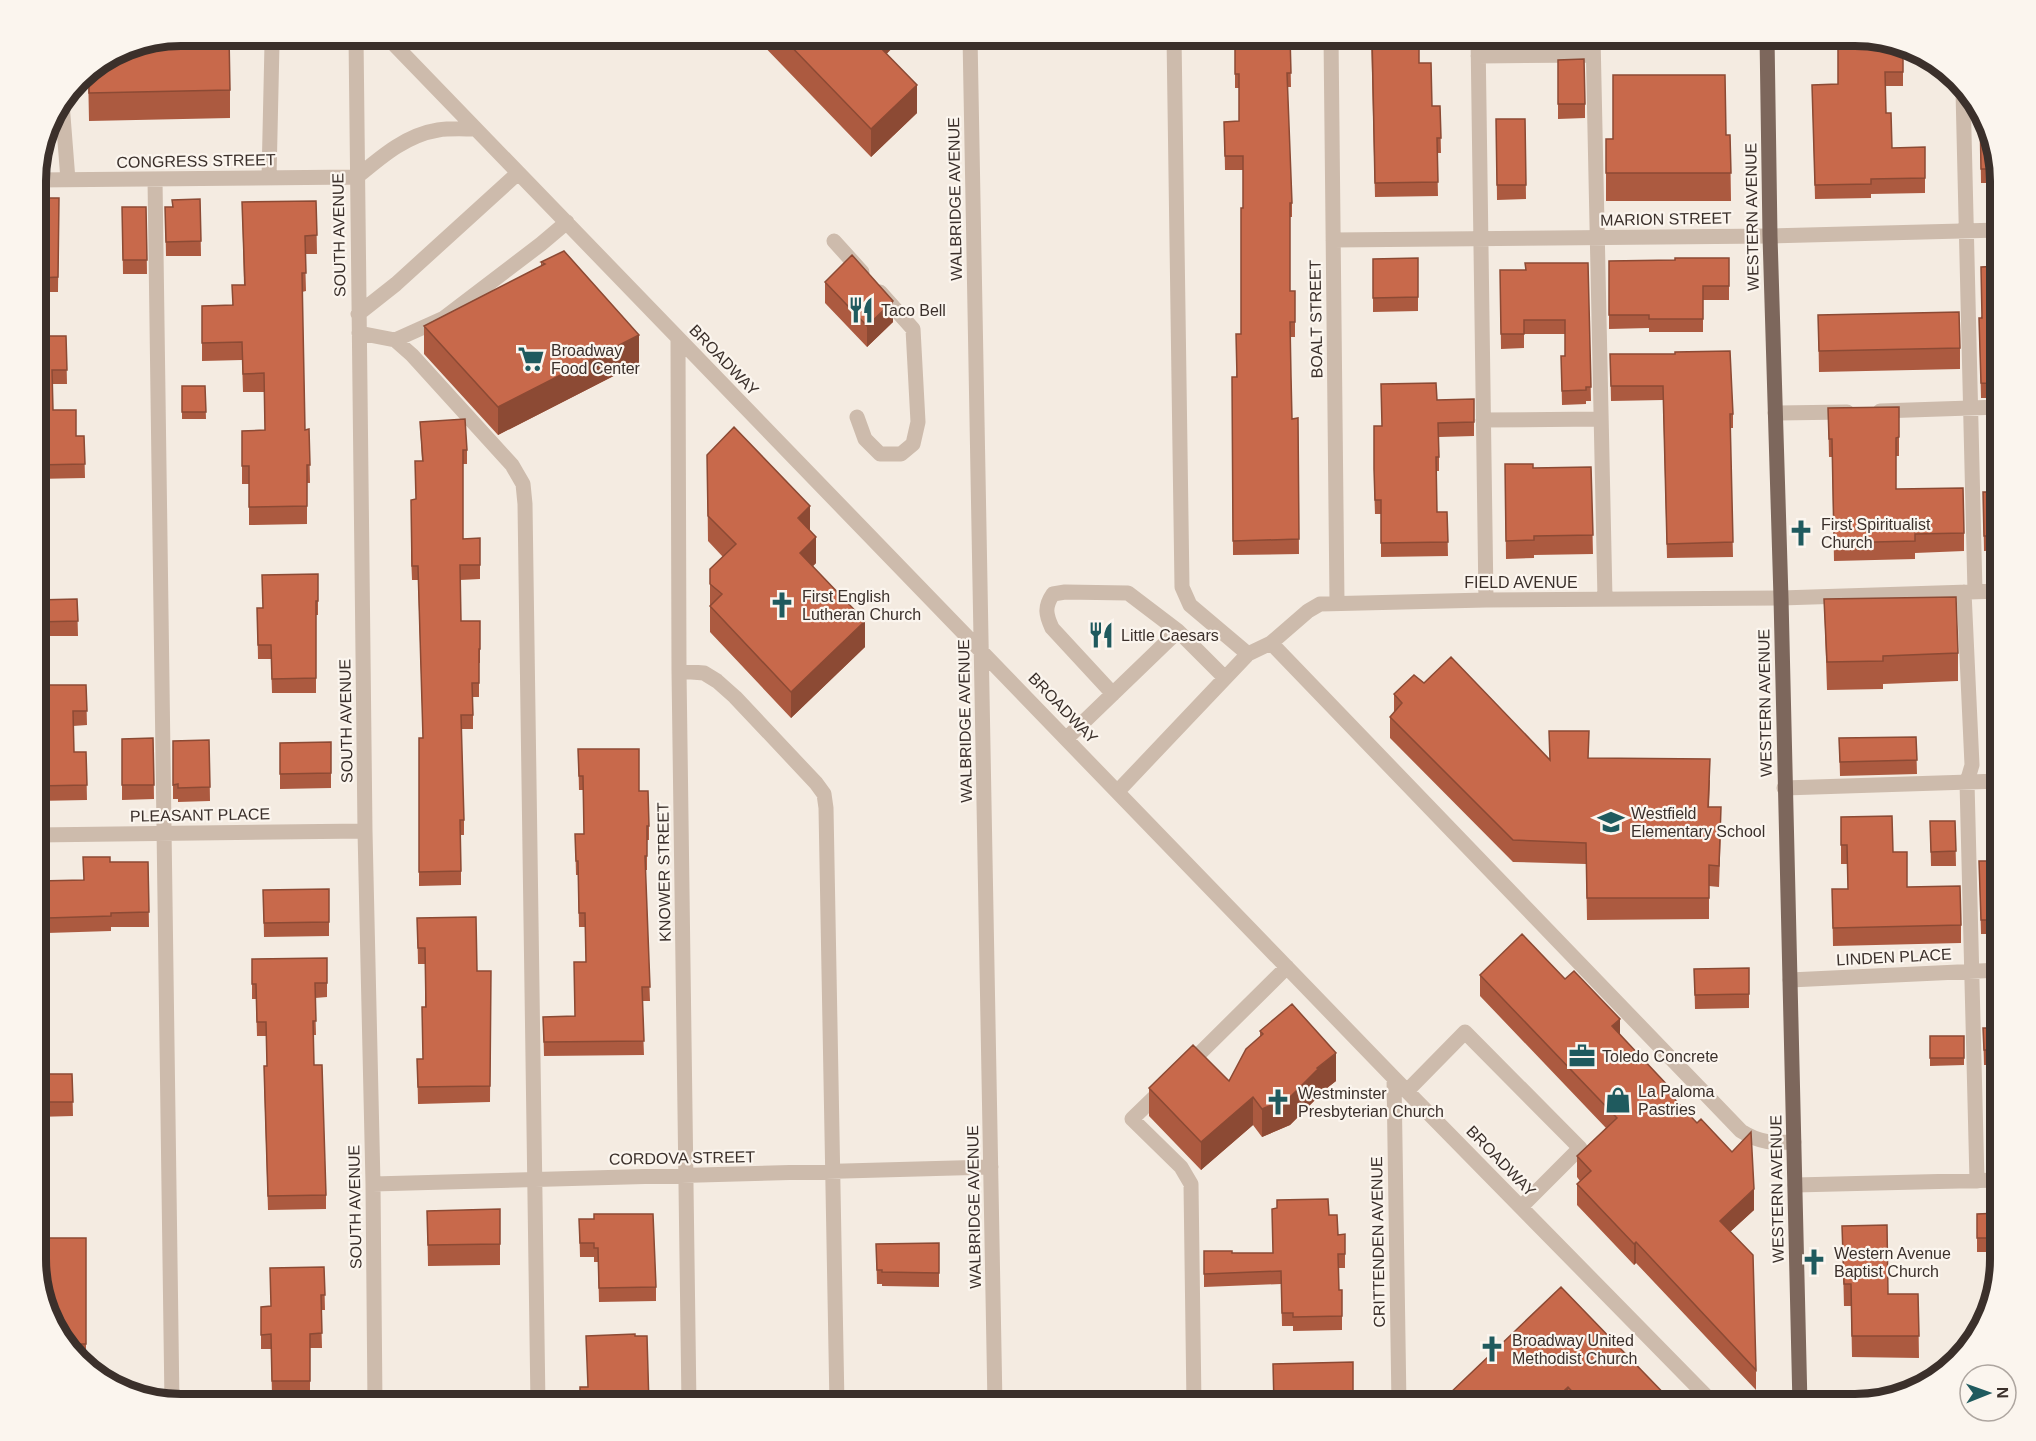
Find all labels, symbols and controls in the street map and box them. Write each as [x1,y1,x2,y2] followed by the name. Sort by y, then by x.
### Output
[945,117,965,281] street label: WALBRIDGE AVENUE
[1742,143,1762,291] street label: WESTERN AVENUE
[116,151,276,171] street label: CONGRESS STREET
[329,173,349,297] street label: SOUTH AVENUE
[1600,209,1732,229] street label: MARION STREET
[1306,259,1326,378] street label: BOALT STREET
[846,295,876,325] restaurant icon: Taco Bell
[881,302,946,319] place label: Taco Bell
[686,321,762,399] street label: BROADWAY
[551,342,641,377] place label: Broadway Food Center
[516,344,546,374] supermarket icon: Broadway Food Center
[1821,516,1931,551] place label: First Spiritualist Church
[1786,518,1816,548] church icon: First Spiritualist Church
[1464,574,1578,591] street label: FIELD AVENUE
[802,588,921,623] place label: First English Lutheran Church
[767,590,797,620] church icon: First English Lutheran Church
[1086,620,1116,650] restaurant icon: Little Caesars
[1121,627,1219,644] place label: Little Caesars
[1755,629,1775,777] street label: WESTERN AVENUE
[955,639,975,803] street label: WALBRIDGE AVENUE
[336,659,356,783] street label: SOUTH AVENUE
[1025,669,1101,747] street label: BROADWAY
[654,802,674,942] street label: KNOWER STREET
[130,805,270,825] street label: PLEASANT PLACE
[1631,805,1765,840] place label: Westfield Elementary School
[1596,807,1626,837] school or university icon: Westfield Elementary School
[1836,945,1952,969] street label: LINDEN PLACE
[1567,1041,1597,1071] office icon: Toledo Concrete
[1602,1048,1719,1065] place label: Toledo Concrete
[1638,1083,1715,1118] place label: La Paloma Pastries
[1298,1085,1444,1120] place label: Westminster Presbyterian Church
[1603,1085,1633,1115] shop icon: La Paloma Pastries
[1263,1087,1293,1117] church icon: Westminster Presbyterian Church
[1767,1115,1787,1263] street label: WESTERN AVENUE
[1463,1122,1539,1200] street label: BROADWAY
[964,1125,984,1289] street label: WALBRIDGE AVENUE
[345,1145,365,1269] street label: SOUTH AVENUE
[609,1148,756,1168] street label: CORDOVA STREET
[1368,1156,1388,1328] street label: CRITTENDEN AVENUE
[1834,1245,1951,1280] place label: Western Avenue Baptist Church
[1799,1247,1829,1277] church icon: Western Avenue Baptist Church
[1512,1332,1637,1367] place label: Broadway United Methodist Church
[1477,1334,1507,1364] church icon: Broadway United Methodist Church
[1958,1363,2018,1423] north arrow
[1994,1387,2011,1399] text: N

